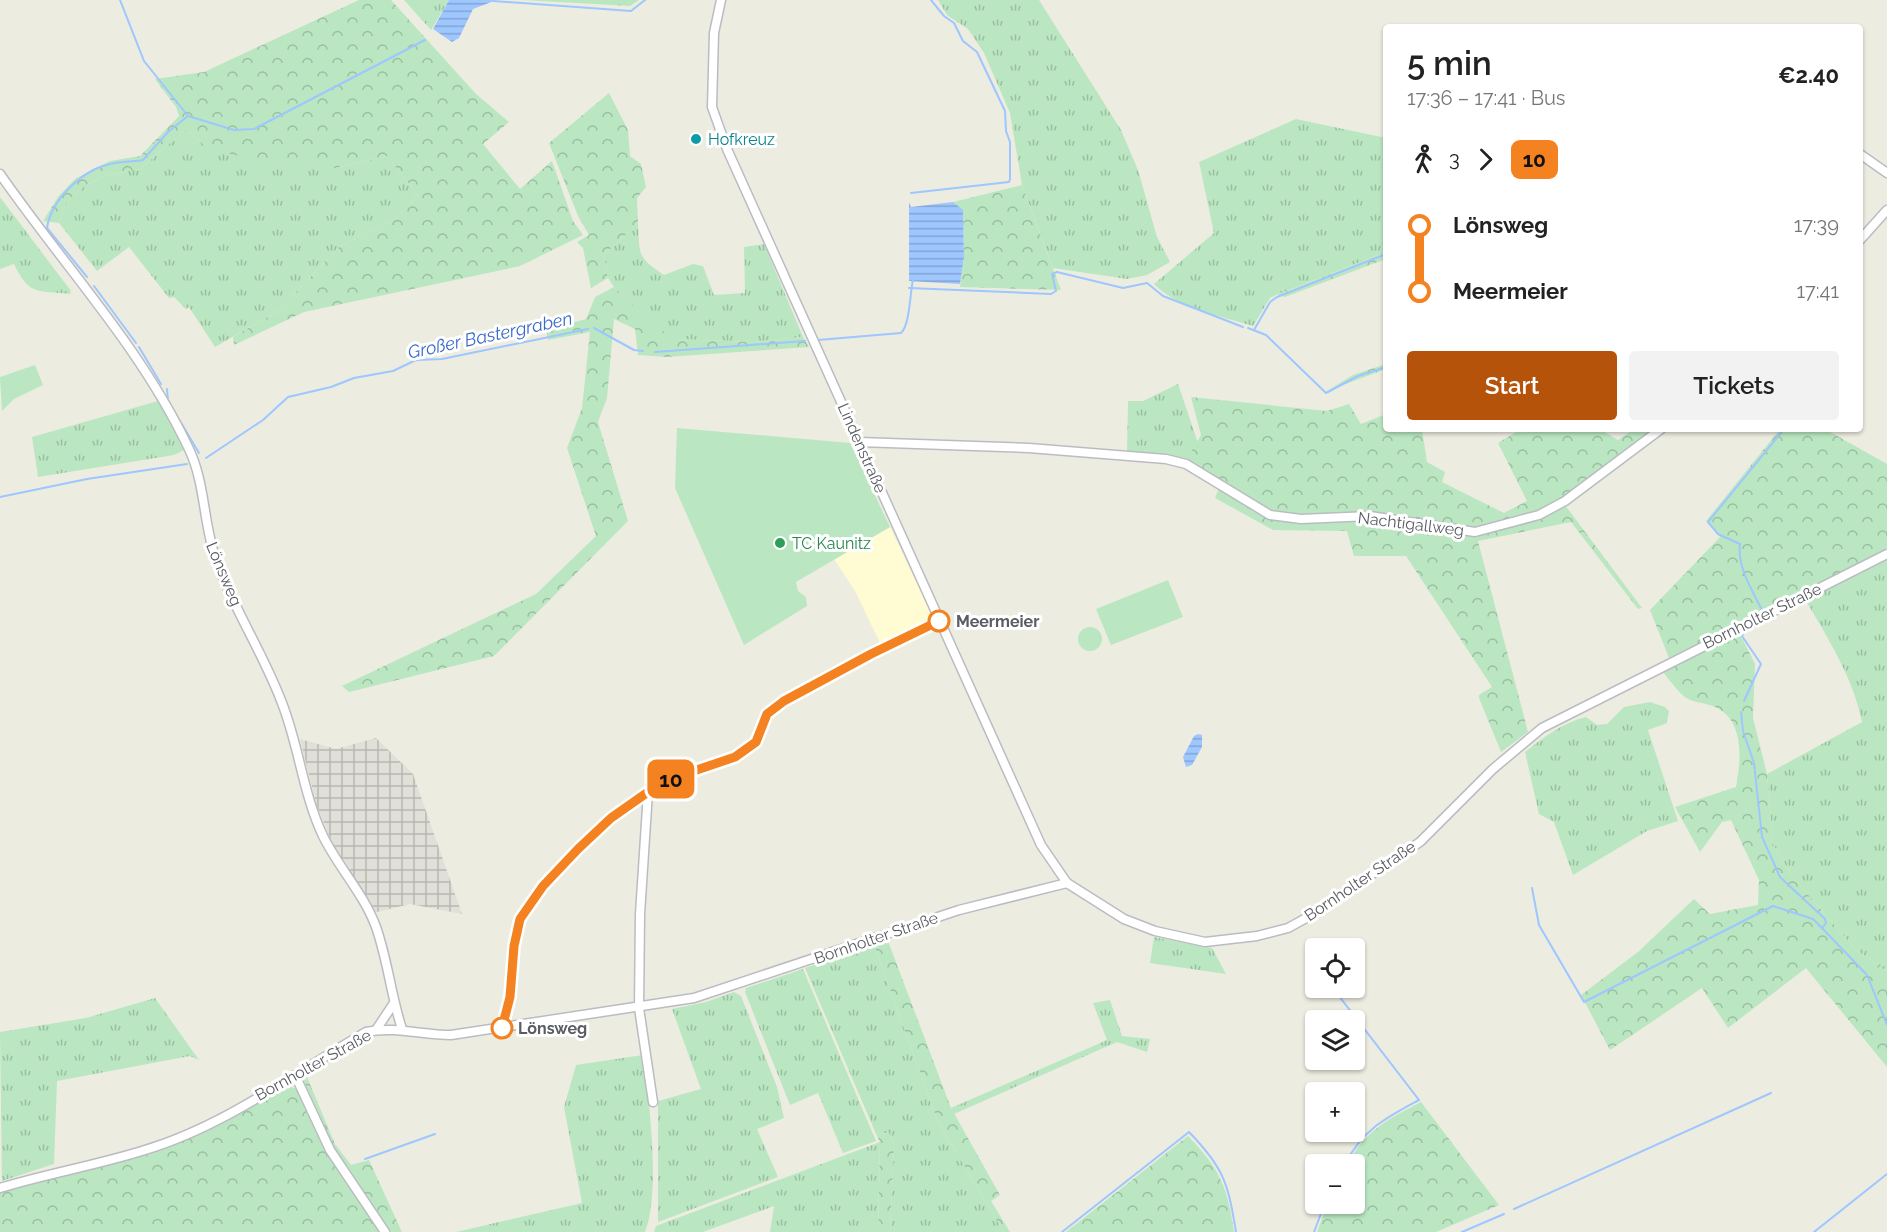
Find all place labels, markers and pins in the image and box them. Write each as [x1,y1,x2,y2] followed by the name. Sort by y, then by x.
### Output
[708,130,775,149] place label: Hofkreuz
[689,132,703,146] marker: Hofkreuz
[792,534,871,553] place label: TC Kaunitz
[773,536,787,550] marker: TC Kaunitz
[928,610,950,632] marker: Meermeier
[956,612,1039,631] place label: Meermeier
[491,1017,513,1039] marker: Lönsweg
[518,1019,587,1038] place label: Lönsweg

